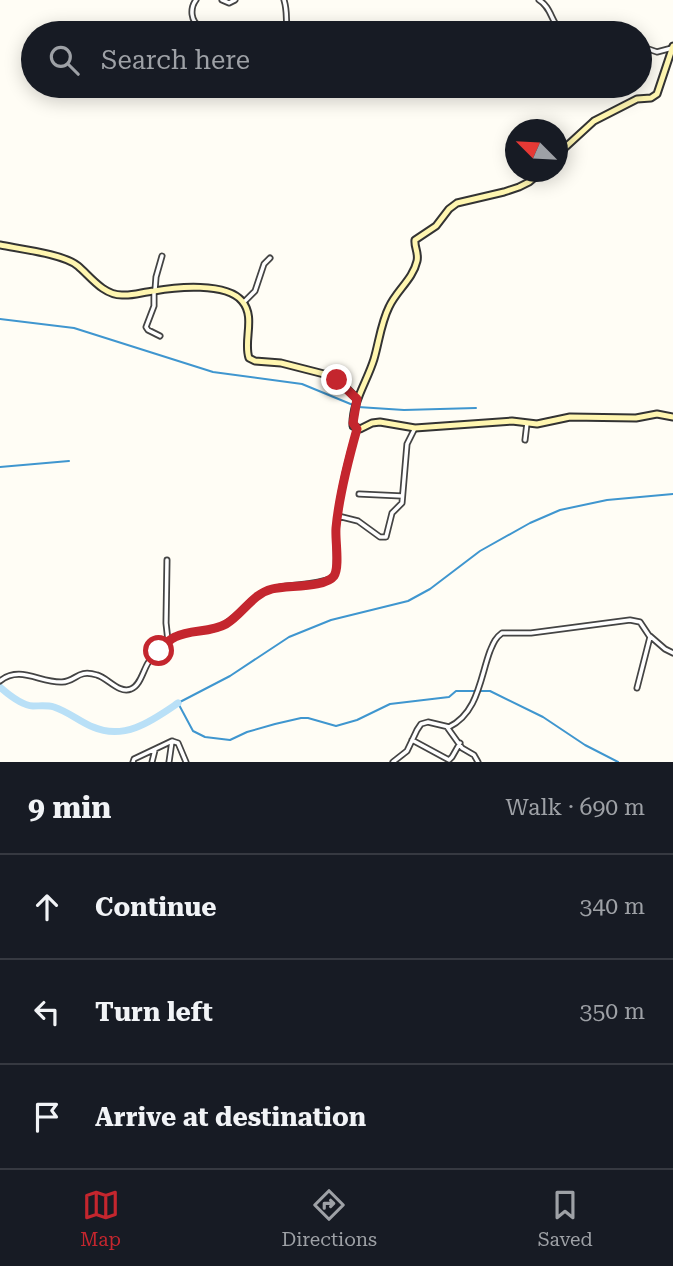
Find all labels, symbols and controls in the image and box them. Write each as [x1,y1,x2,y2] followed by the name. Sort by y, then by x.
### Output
[21,21,652,98] search box
[45,41,83,79] icon: search
[101,45,250,75] text: Search here
[505,119,568,182] north arrow
[321,364,352,395] route end
[143,635,174,666] route start
[28,790,111,825] text: 9 min
[506,794,645,821] text: Walk · 690 m
[28,888,66,926] icon: ahead
[95,892,217,922] text: Continue
[580,893,645,920] text: 340 m
[28,993,66,1031] icon: left
[95,997,213,1027] text: Turn left
[580,998,645,1025] text: 350 m
[28,1098,66,1136] icon: arrive
[95,1102,366,1132] text: Arrive at destination
[80,1186,121,1251] tab: Map
[281,1186,377,1251] tab: Directions
[538,1186,593,1251] tab: Saved

